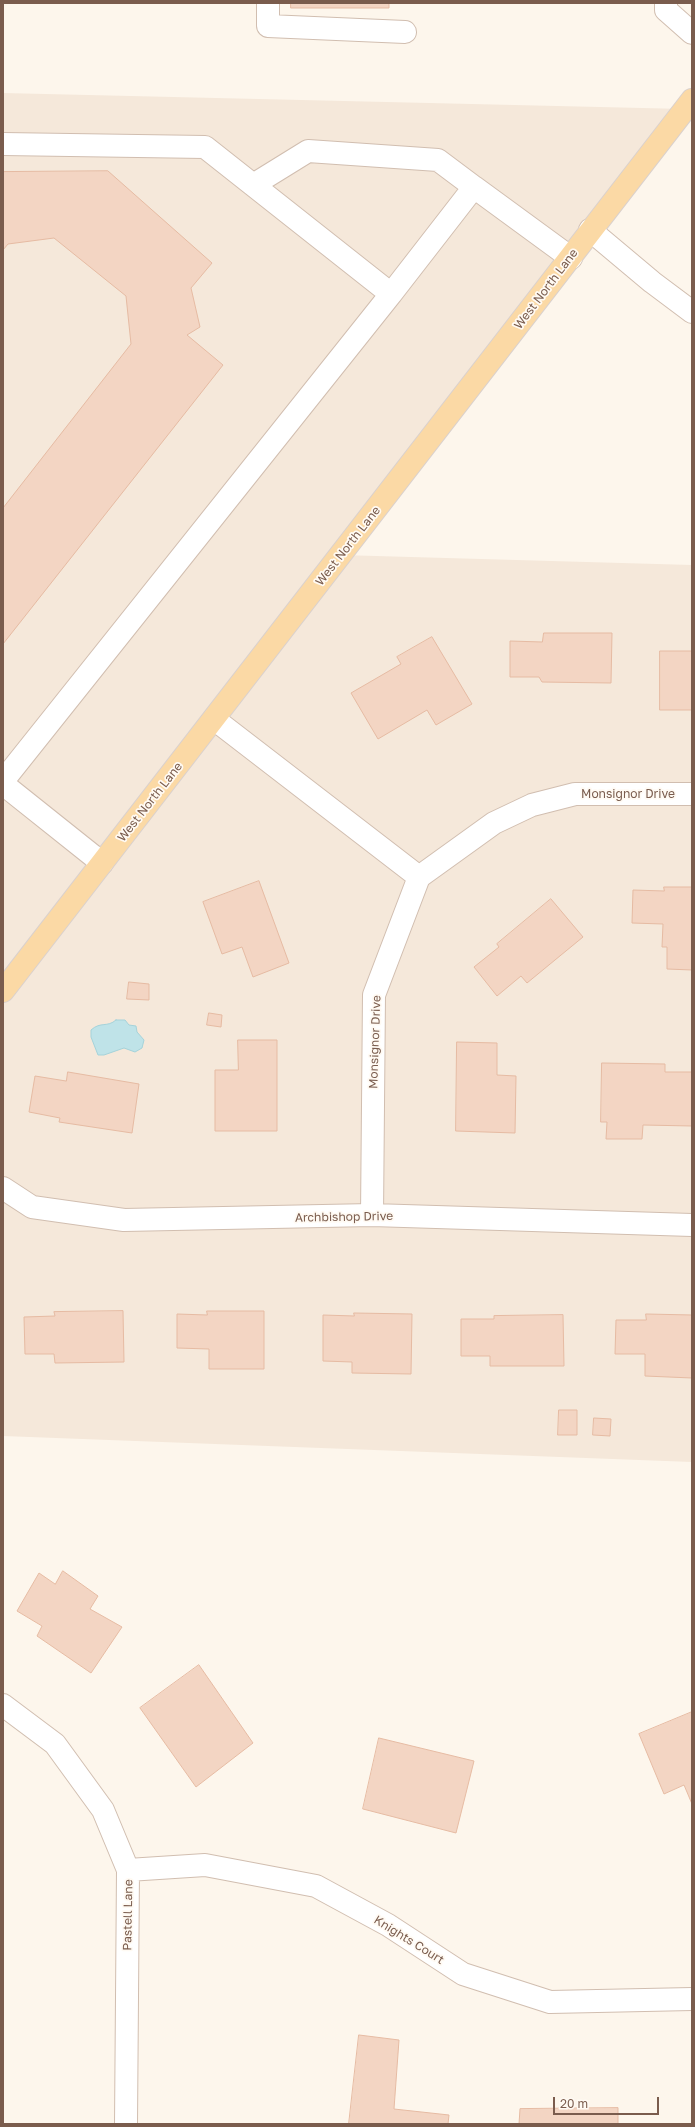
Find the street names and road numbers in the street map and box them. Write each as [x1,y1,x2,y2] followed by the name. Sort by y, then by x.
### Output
[511,246,581,332] street label: West North Lane
[313,503,383,589] street label: West North Lane
[115,759,185,845] street label: West North Lane
[581,787,675,801] street label: Monsignor Drive
[366,995,384,1089] street label: Monsignor Drive
[295,1209,393,1225] street label: Archbishop Drive
[120,1879,136,1951] street label: Pastell Lane
[371,1913,447,1967] street label: Knights Court

